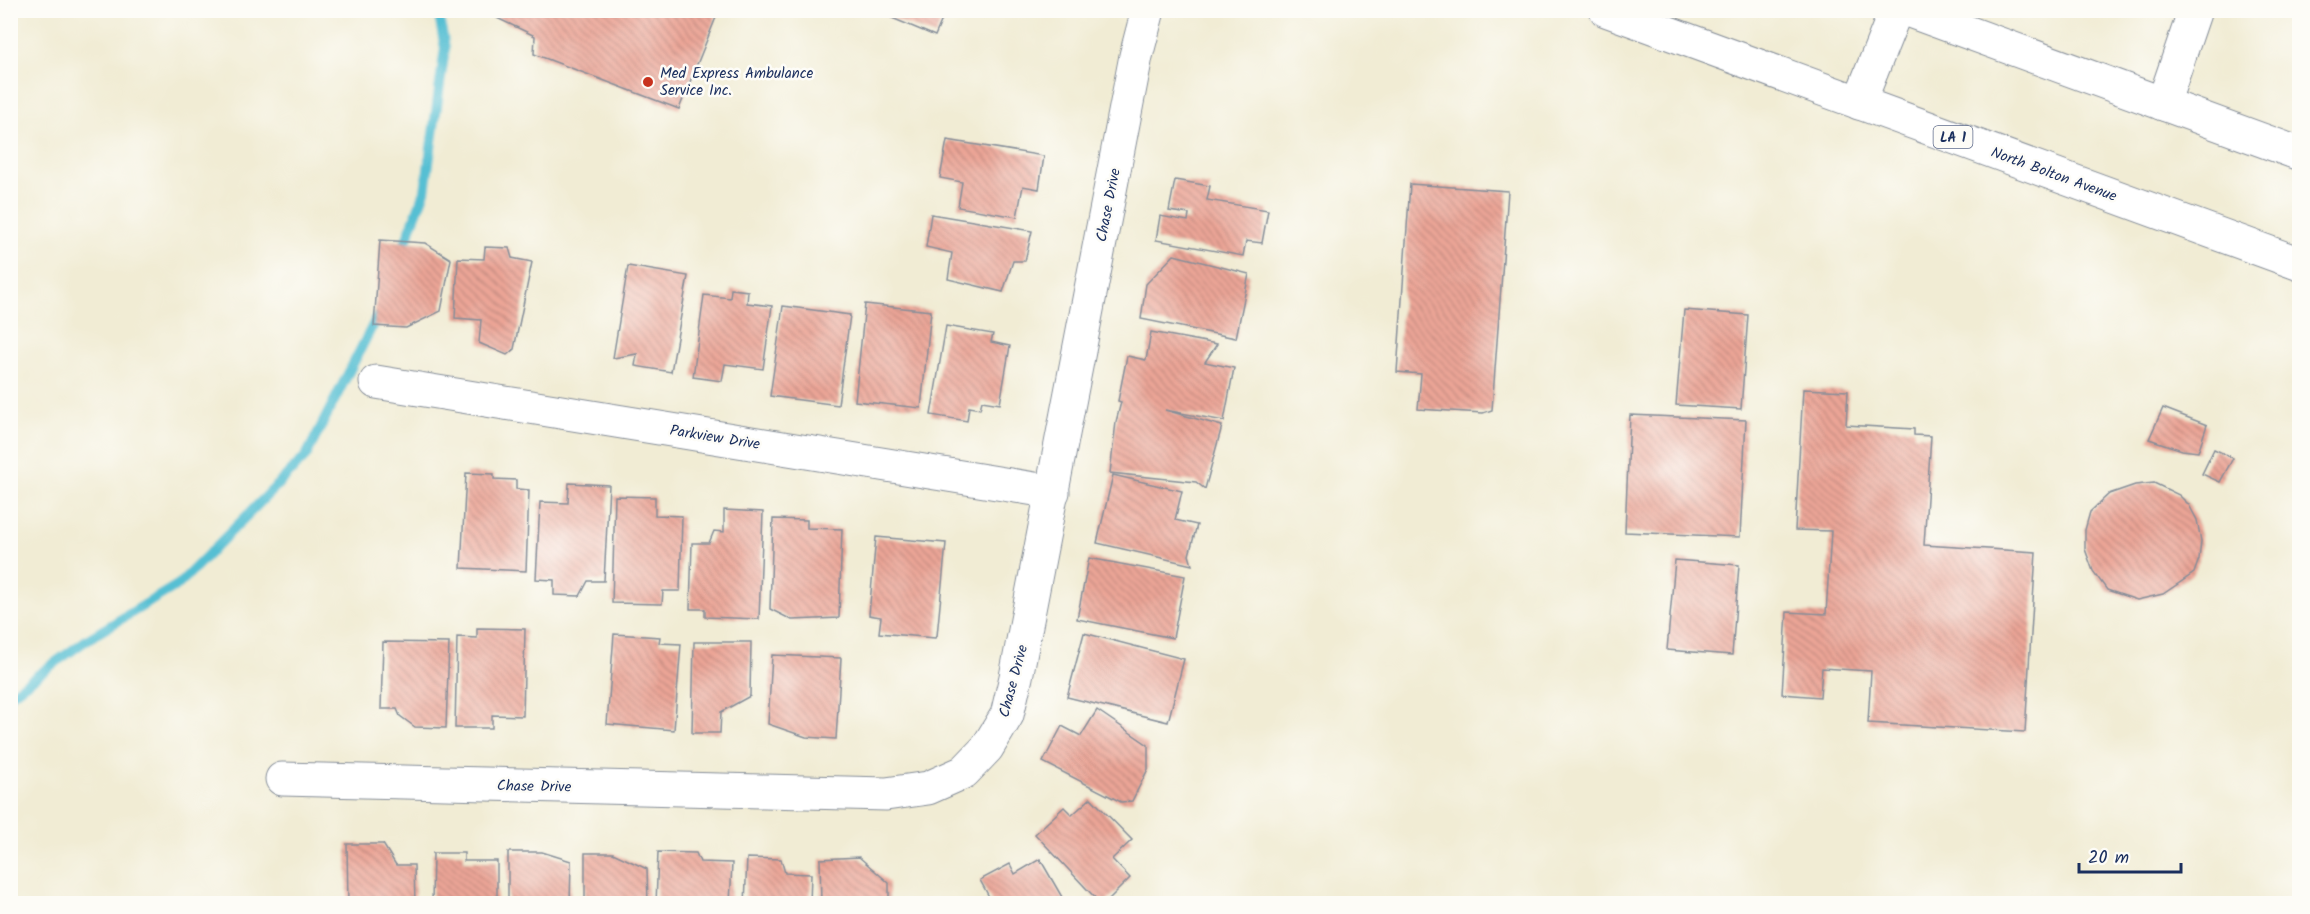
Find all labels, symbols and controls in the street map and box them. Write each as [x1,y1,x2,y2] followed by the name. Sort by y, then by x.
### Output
[660,62,813,103] place label: Med Express Ambulance Service Inc.
[641,75,655,89] marker: Med Express Ambulance Service Inc.
[1934,126,1972,148] road number: LA 1
[1987,141,2120,209] street label: North Bolton Avenue
[1090,166,1128,244] street label: Chase Drive
[668,419,762,457] street label: Parkview Drive
[993,642,1035,720] street label: Chase Drive
[497,774,572,800] street label: Chase Drive
[2079,836,2181,874] scale bar
[2088,844,2129,873] text: 20 m

